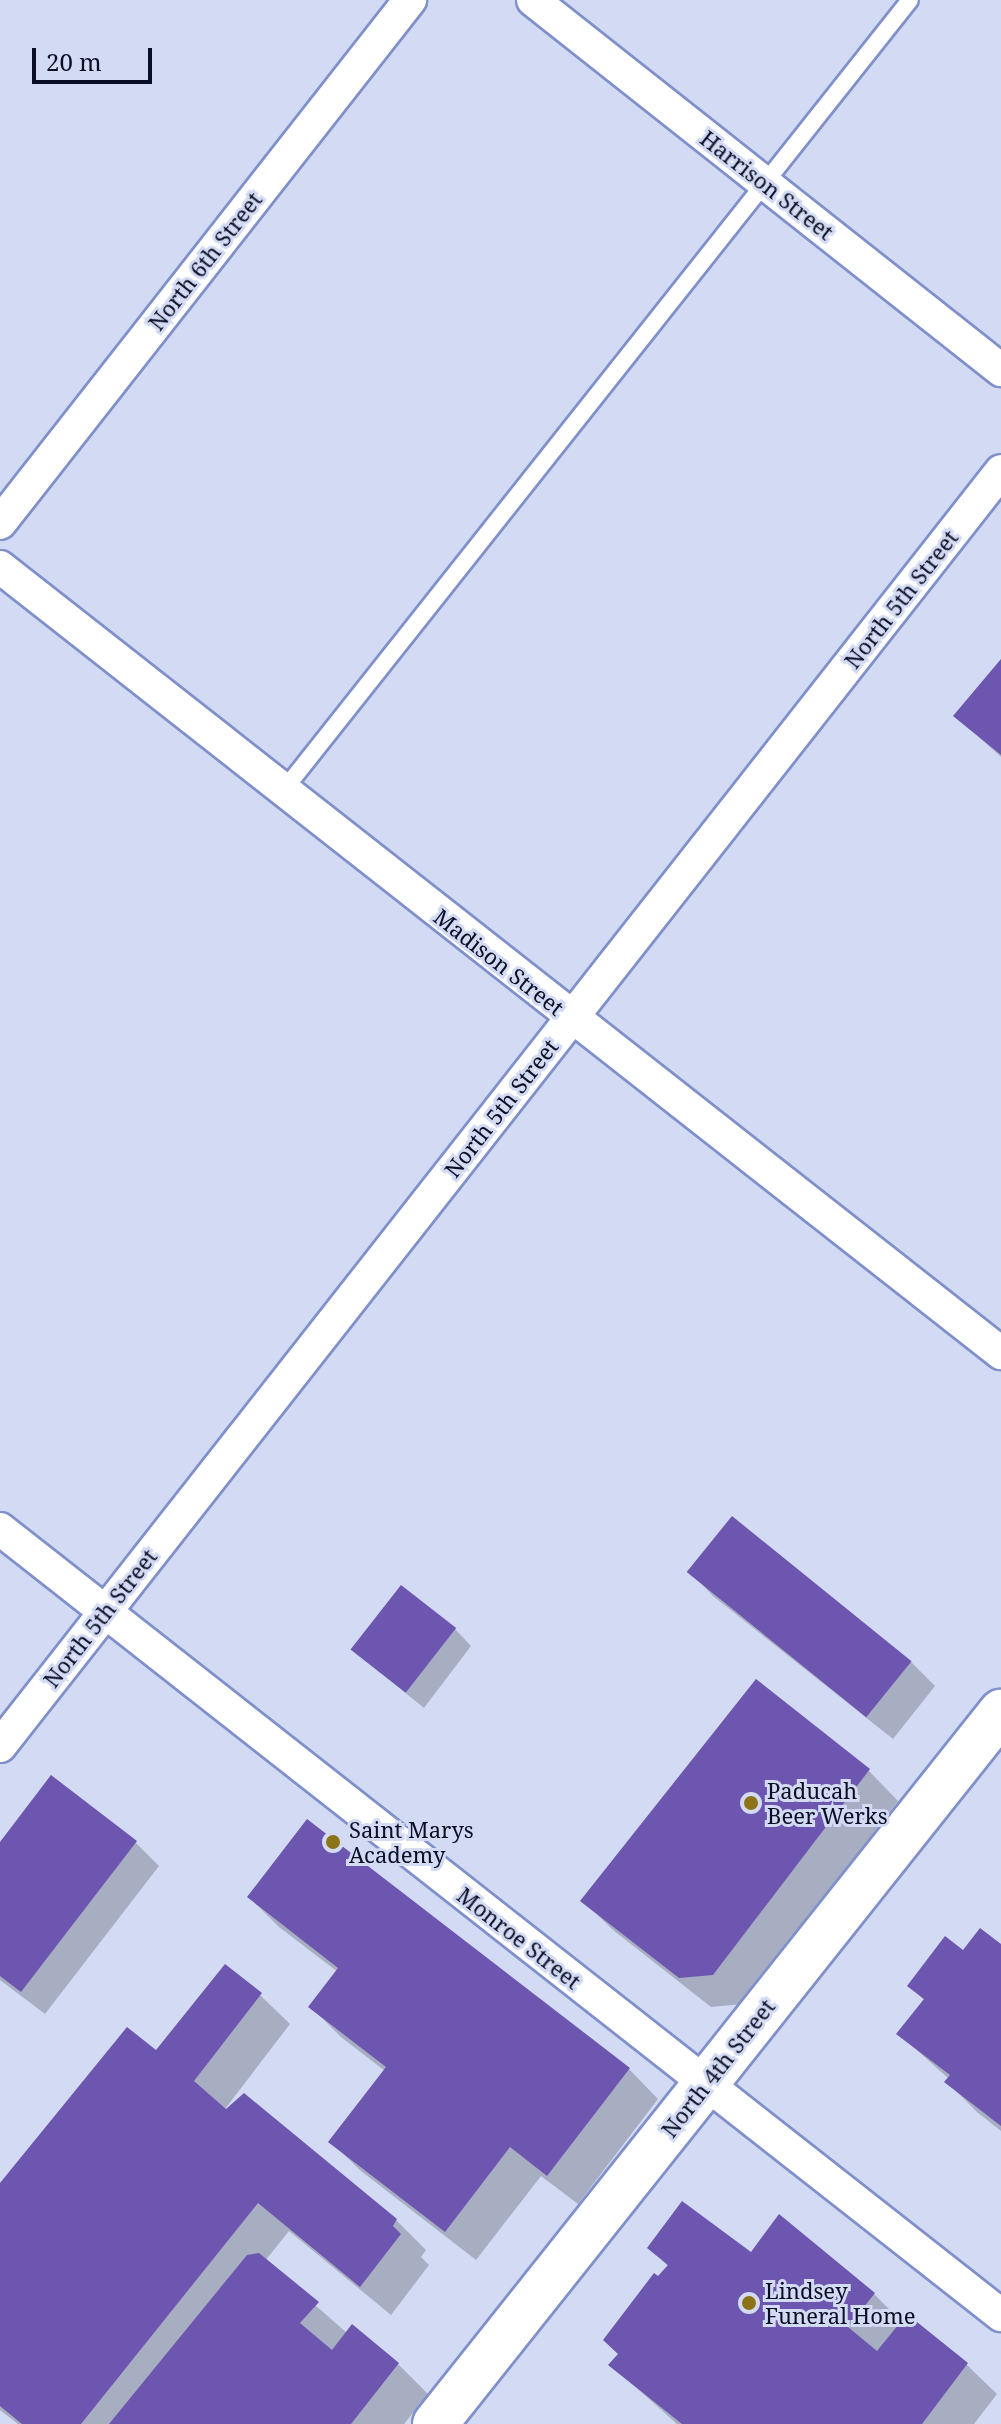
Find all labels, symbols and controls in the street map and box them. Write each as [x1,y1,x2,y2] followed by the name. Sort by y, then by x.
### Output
[36,32,156,82] scale bar
[46,45,102,78] text: 20 m
[695,125,839,245] street label: Harrison Street
[143,187,267,335] street label: North 6th Street
[839,525,963,673] street label: North 5th Street
[429,903,569,1021] street label: Madison Street
[439,1034,563,1182] street label: North 5th Street
[38,1544,162,1692] street label: North 5th Street
[767,1777,888,1828] place label: Paducah Beer Werks
[742,1794,760,1812] marker: Paducah Beer Werks
[349,1816,474,1868] place label: Saint Marys Academy
[324,1833,342,1851] marker: Saint Marys Academy
[452,1882,586,1994] street label: Monroe Street
[656,1994,780,2142] street label: North 4th Street
[765,2277,915,2328] place label: Lindsey Funeral Home
[740,2294,758,2312] marker: Lindsey Funeral Home

